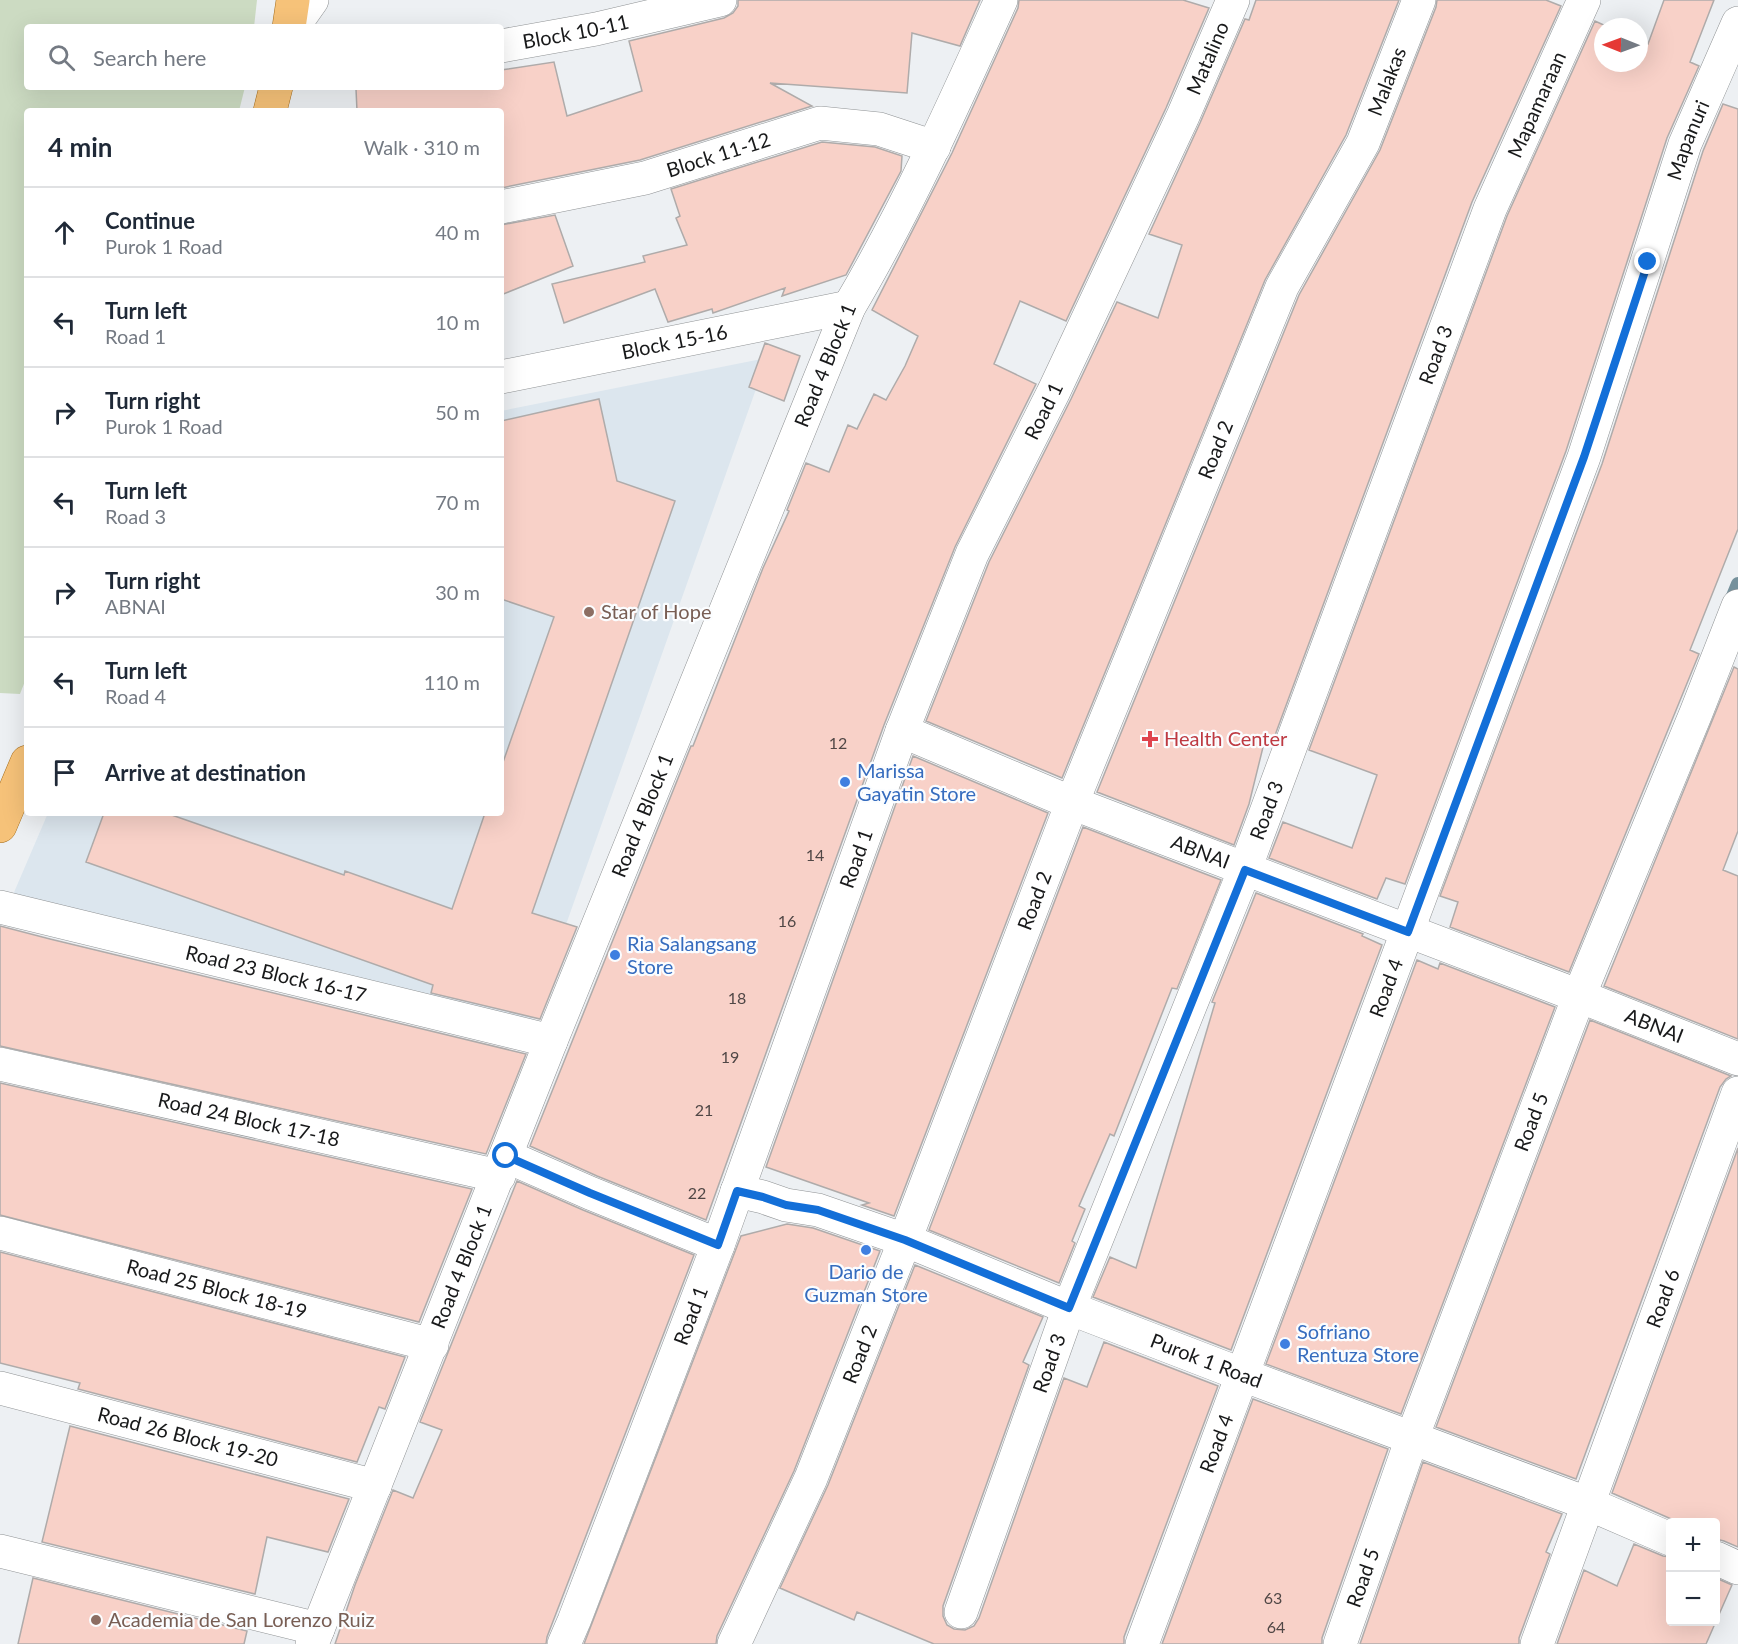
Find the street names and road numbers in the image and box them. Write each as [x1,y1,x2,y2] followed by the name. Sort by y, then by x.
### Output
[521,9,631,53] street label: Block 10-11
[1181,18,1233,98] street label: Matalino
[1362,43,1410,119] street label: Malakas
[1502,47,1570,161] street label: Mapamaraan
[1661,96,1714,183] street label: Mapanuri
[663,126,773,181] street label: Block 11-12
[789,299,860,430] street label: Road 4 Block 1
[619,319,729,363] street label: Block 15-16
[1413,322,1457,387] street label: Road 3
[1019,378,1067,443] street label: Road 1
[1192,417,1237,482] street label: Road 2
[606,750,677,881] street label: Road 4 Block 1
[1244,777,1288,843] street label: Road 3
[834,826,877,891] street label: Road 1
[1168,829,1233,873] street label: ABNAI
[1012,868,1056,933] street label: Road 2
[183,940,369,1007] street label: Road 23 Block 16-17
[1363,954,1407,1020] street label: Road 4
[1622,1002,1687,1047] street label: ABNAI
[156,1087,342,1151] street label: Road 24 Block 17-18
[1508,1089,1552,1154] street label: Road 5
[425,1201,496,1332] street label: Road 4 Block 1
[124,1253,310,1323] street label: Road 25 Block 18-19
[1640,1265,1684,1331] street label: Road 6
[668,1283,712,1348] street label: Road 1
[837,1321,881,1387] street label: Road 2
[1147,1328,1266,1392] street label: Purok 1 Road
[1027,1330,1070,1396] street label: Road 3
[95,1401,281,1471] street label: Road 26 Block 19-20
[1194,1410,1238,1476] street label: Road 4
[1341,1545,1384,1610] street label: Road 5

